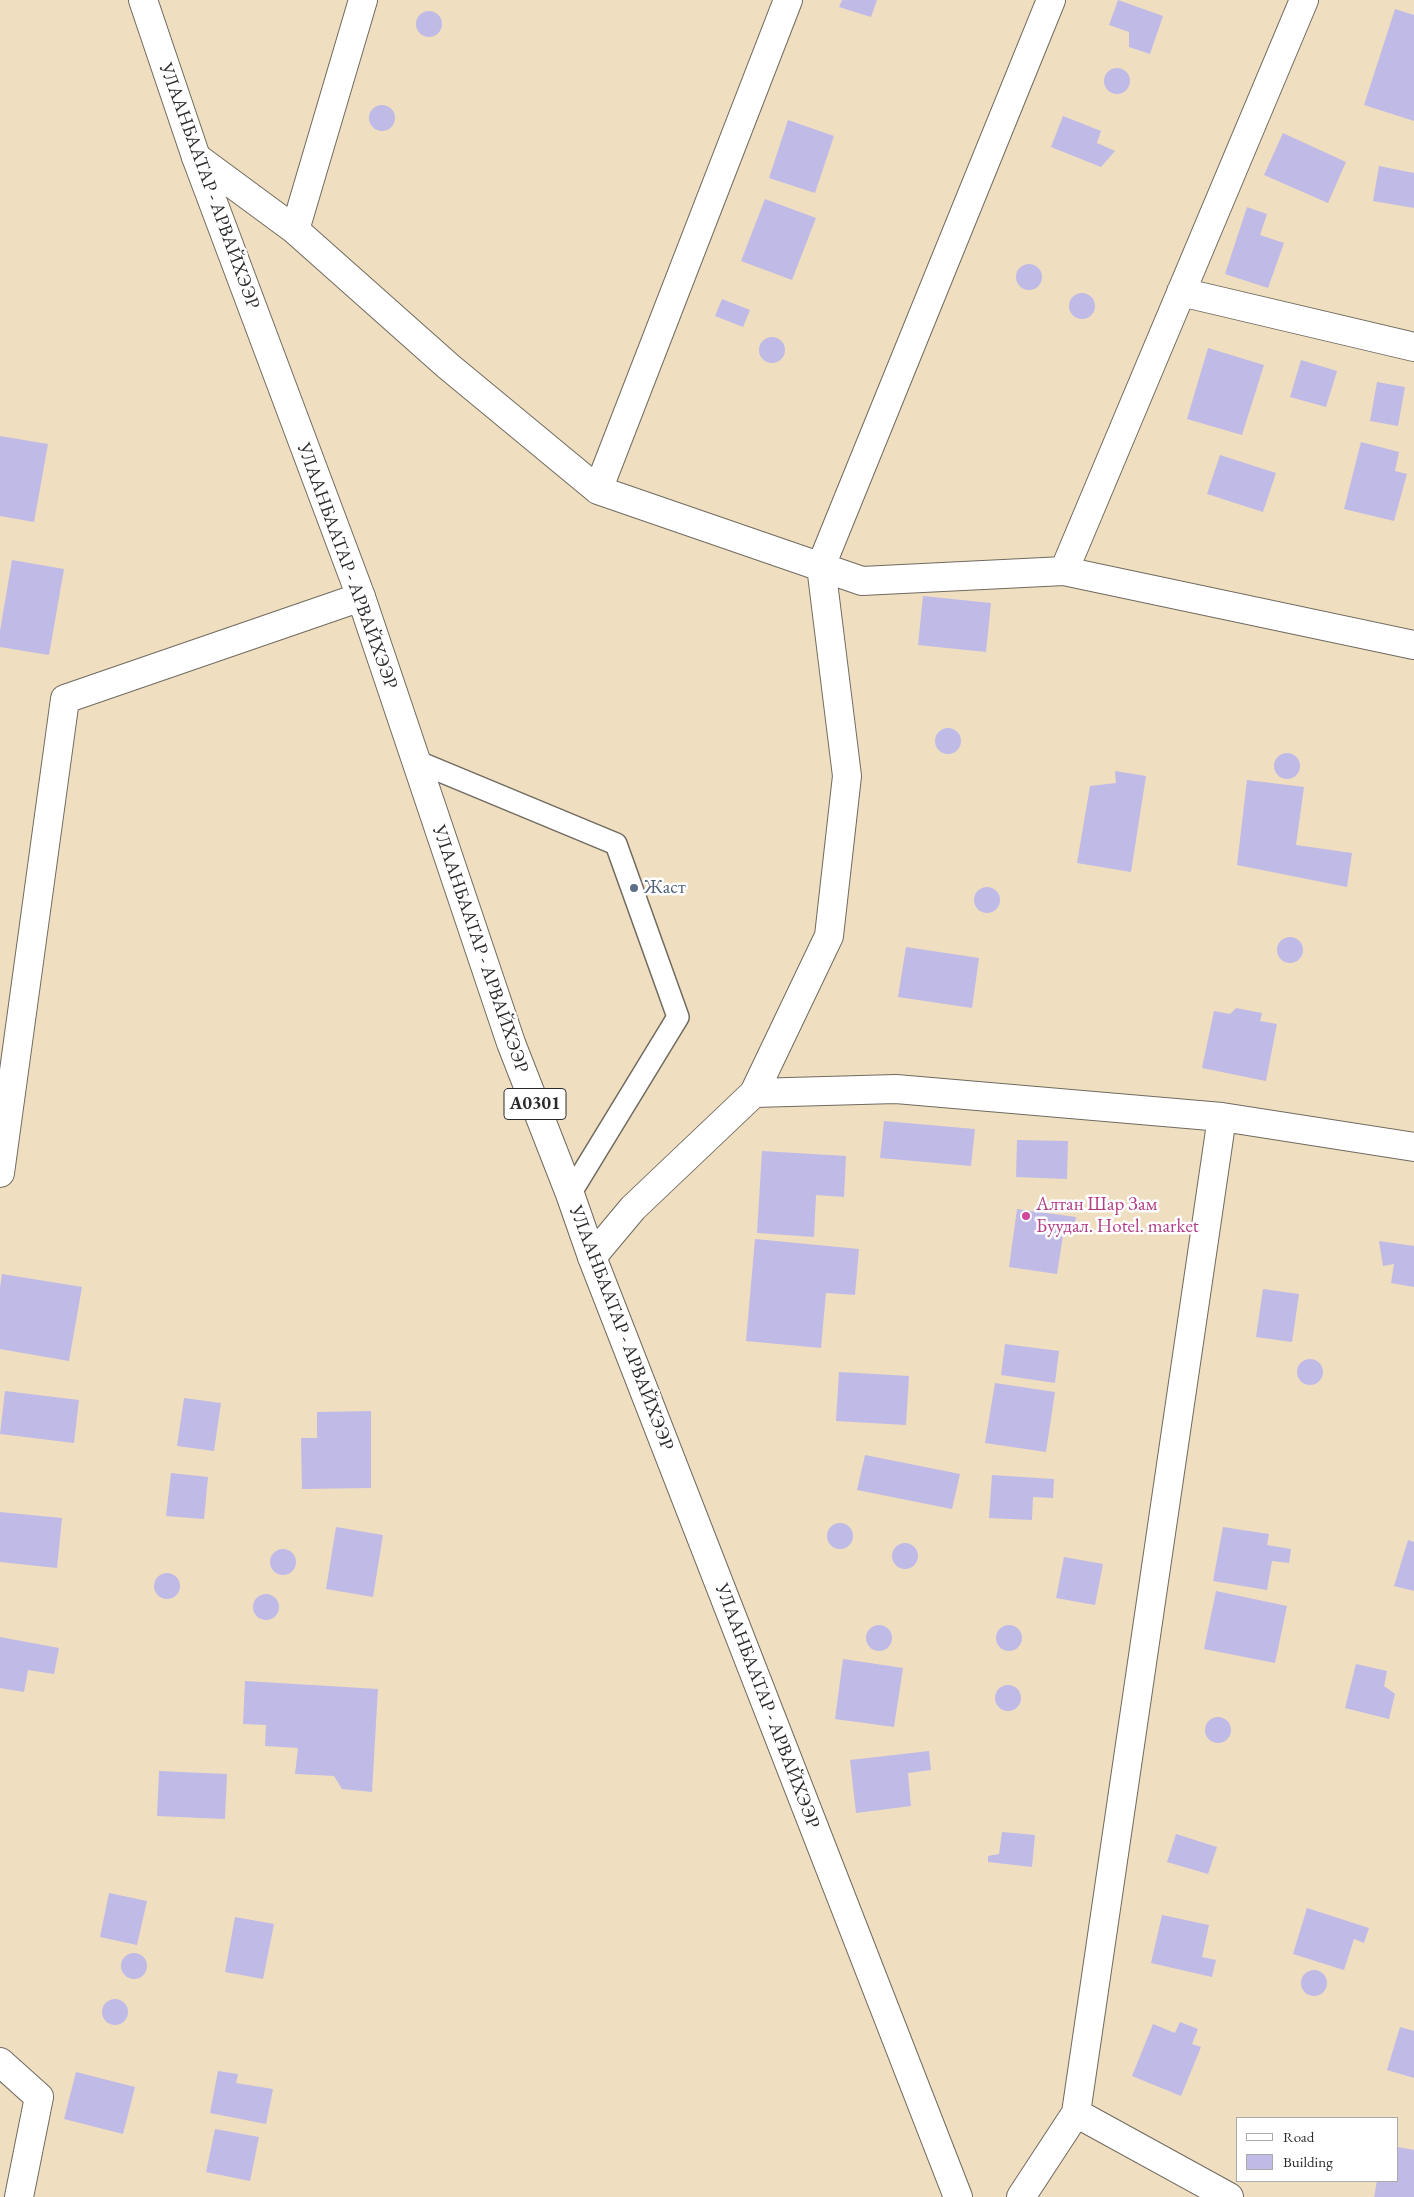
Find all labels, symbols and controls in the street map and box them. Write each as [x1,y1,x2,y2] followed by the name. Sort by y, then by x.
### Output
[154,60,264,312] street label: УЛААНБААТАР - АРВАЙХЭЭР
[292,440,402,692] street label: УЛААНБААТАР - АРВАЙХЭЭР
[427,822,533,1076] street label: УЛААНБААТАР - АРВАЙХЭЭР
[644,877,686,899] place label: Жаст
[628,882,640,894] marker: Жаст
[504,1088,566,1120] road number: A0301
[1036,1194,1199,1238] place label: Алтан Шар Зам Буудал. Hotel. market
[564,1202,678,1454] street label: УЛААНБААТАР - АРВАЙХЭЭР
[1020,1210,1032,1222] marker: Алтан Шар Зам Буудал. Hotel. market
[710,1580,824,1832] street label: УЛААНБААТАР - АРВАЙХЭЭР
[1236,2117,1399,2182] legend
[1283,2127,1314,2146] text: Road
[1283,2152,1333,2171] text: Building

